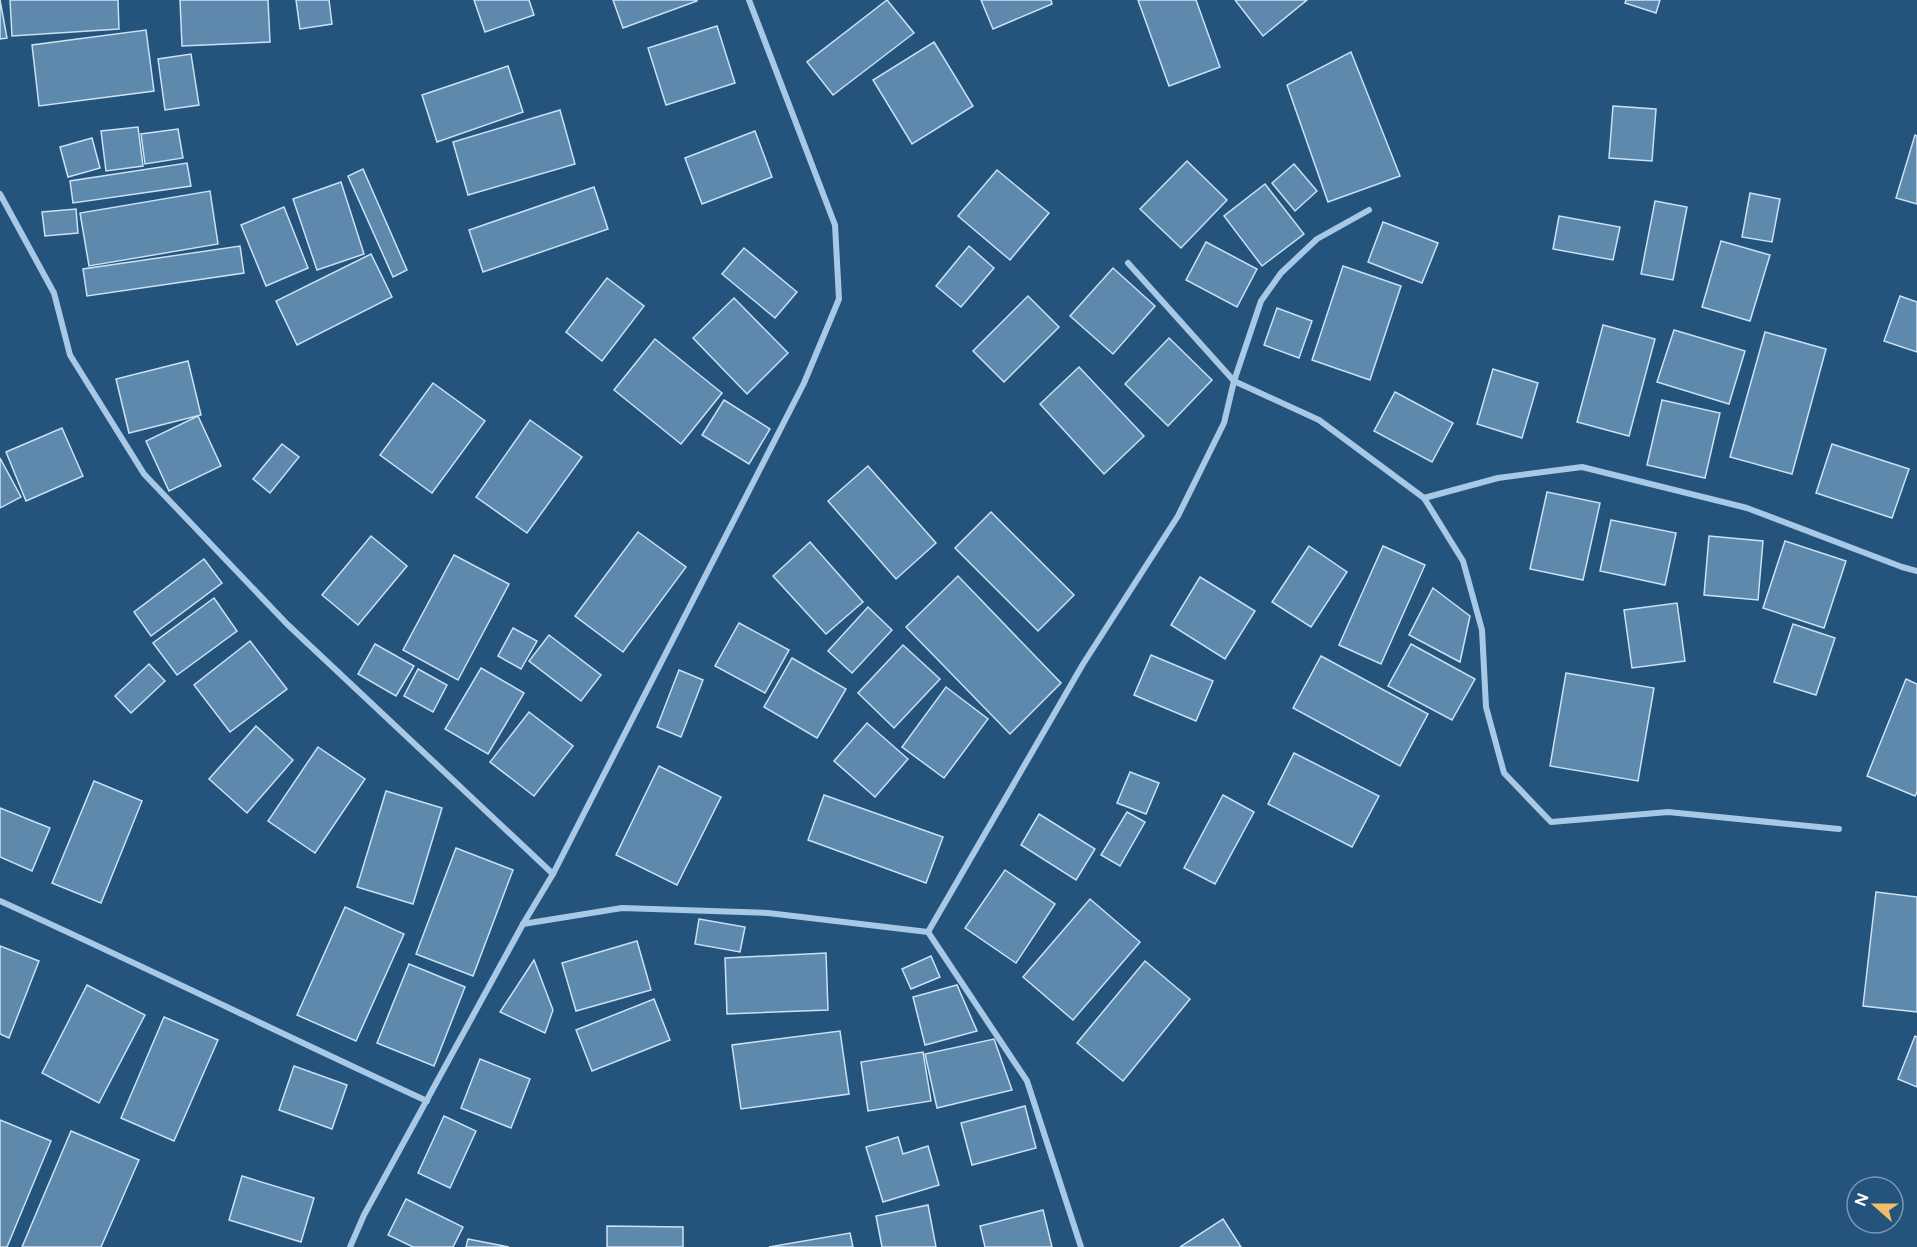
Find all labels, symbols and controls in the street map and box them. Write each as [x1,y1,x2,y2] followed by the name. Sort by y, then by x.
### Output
[1845,1175,1905,1235] north arrow
[1850,1191,1873,1209] text: N

